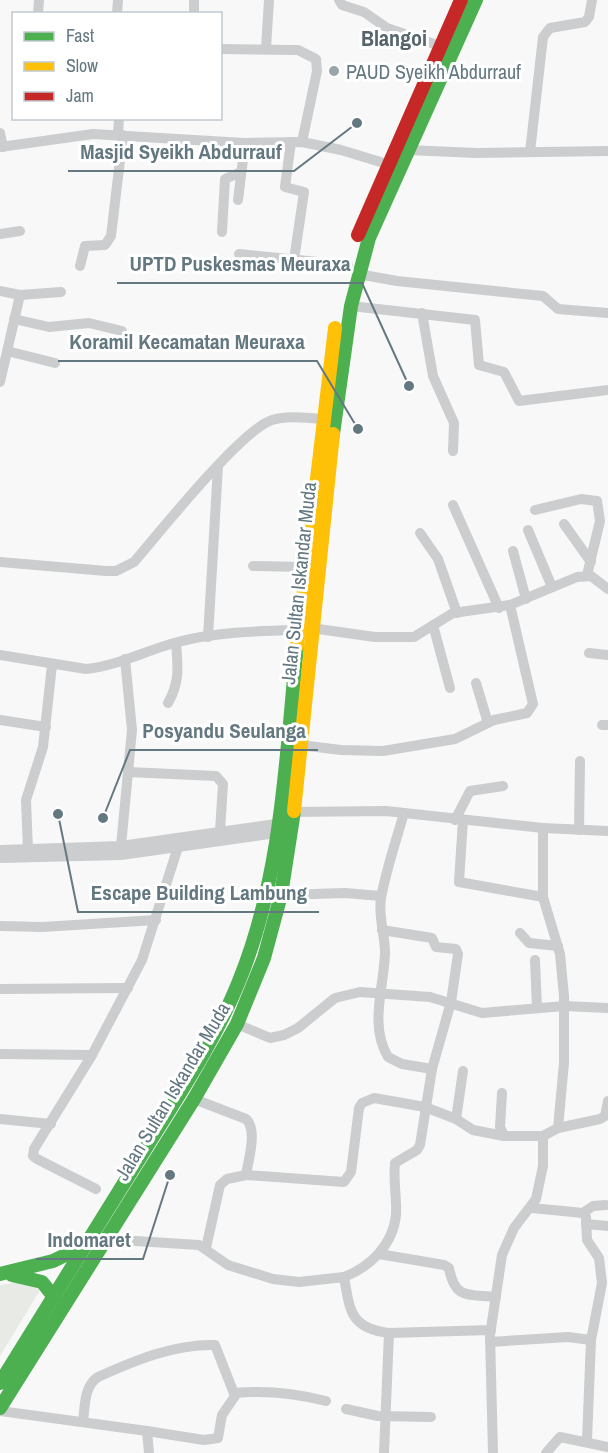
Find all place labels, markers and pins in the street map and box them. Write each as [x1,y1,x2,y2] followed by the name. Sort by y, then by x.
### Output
[346,58,521,85] place label: PAUD Syeikh Abdurrauf
[327,64,341,78] marker: PAUD Syeikh Abdurrauf
[68,132,294,171] callout: Masjid Syeikh Abdurrauf
[117,244,362,283] callout: UPTD Puskesmas Meuraxa
[58,322,317,361] callout: Koramil Kecamatan Meuraxa
[130,711,318,750] callout: Posyandu Seulanga
[78,873,319,912] callout: Escape Building Lambung
[36,1220,143,1259] callout: Indomaret

